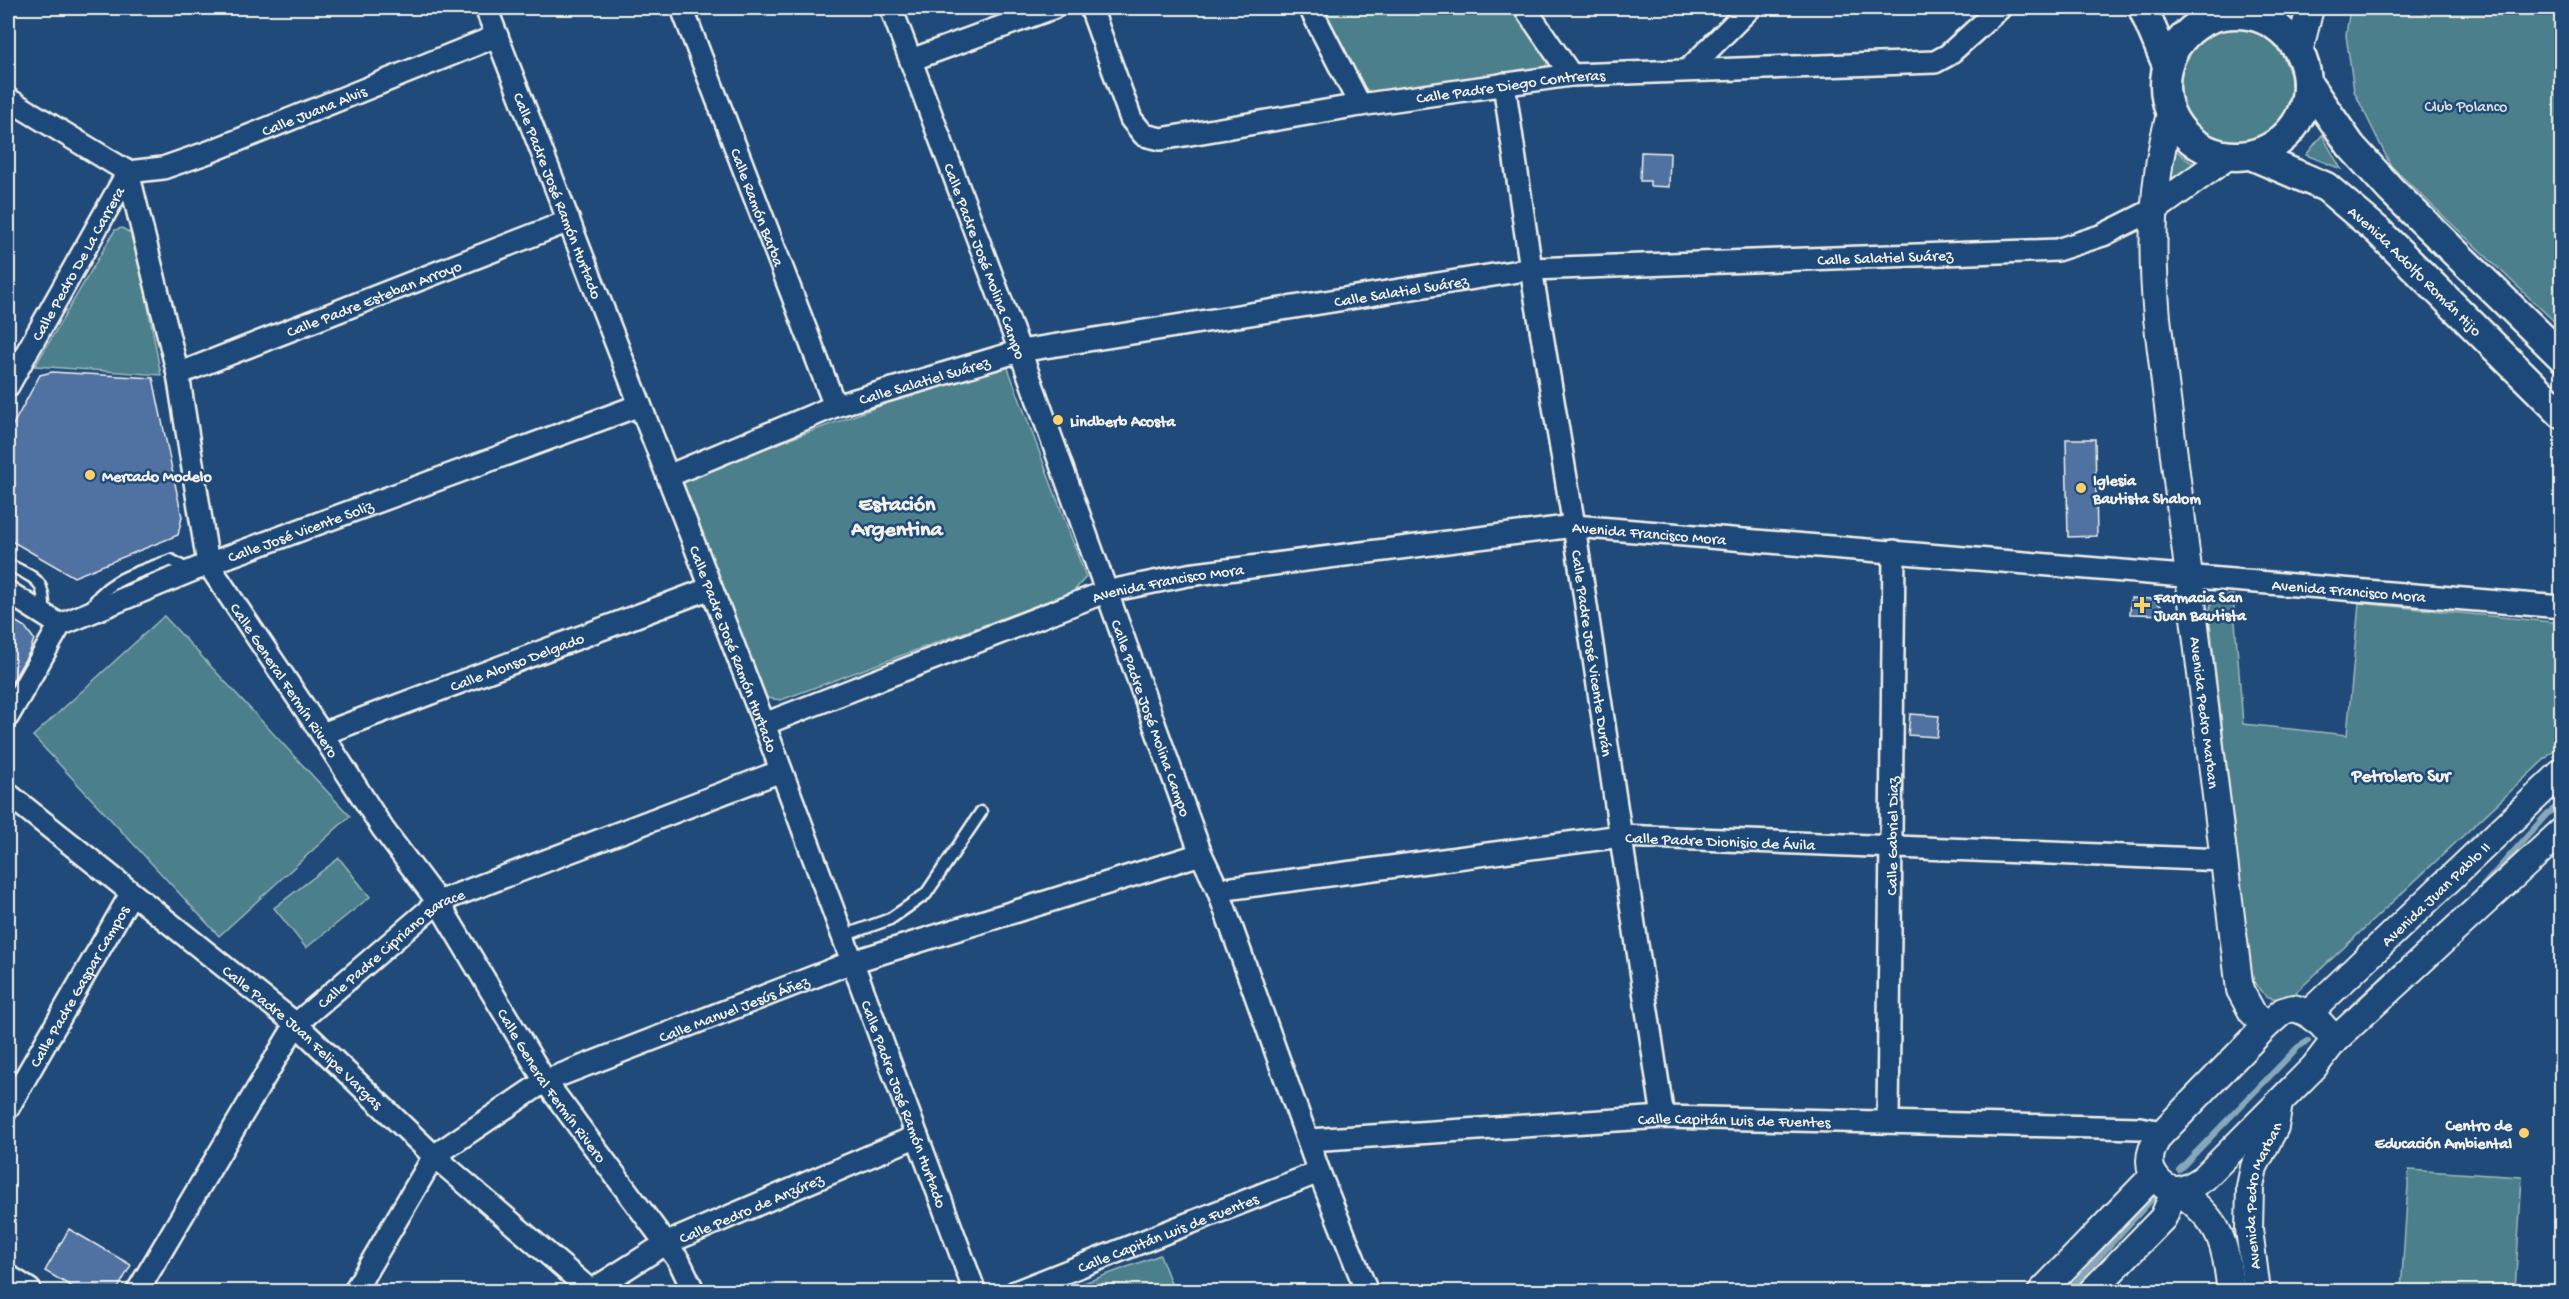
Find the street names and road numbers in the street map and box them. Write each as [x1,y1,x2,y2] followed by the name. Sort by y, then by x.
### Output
[1415,68,1607,110] street label: Calle Padre Diego Contreras
[260,83,371,143] street label: Calle Juana Alvis
[507,91,604,303] street label: Calle Padre José Ramón Hurtado
[724,146,787,271] street label: Calle Ramón Barba
[937,161,1028,363] street label: Calle Padre José Molina Campo
[29,183,131,345] street label: Calle Pedro De La Carrera
[2343,204,2484,342] street label: Avenida Adolfo Román Hijo
[1817,248,1954,272] street label: Calle Salatiel Suárez
[285,258,465,344] street label: Calle Padre Esteban Arroyo
[1333,273,1471,313] street label: Calle Salatiel Suárez
[857,354,994,411] street label: Calle Salatiel Suárez
[226,498,377,569] street label: Calle José Vicente Soliz
[1571,520,1728,552] street label: Avenida Francisco Mora
[683,544,780,756] street label: Calle Padre José Ramón Hurtado
[1565,549,1615,759] street label: Calle Padre José Vicente Durán
[1090,562,1246,609] street label: Avenida Francisco Mora
[2271,577,2428,609] street label: Avenida Francisco Mora
[224,600,341,763] street label: Calle General Fermín Rivero
[1104,618,1193,820] street label: Calle Padre José Molina Campo
[448,630,588,698] street label: Calle Alonso Delgado
[2183,636,2221,790] street label: Avenida Pedro Marban
[1884,776,1905,896] street label: Calle Gabriel Diaz
[1625,830,1817,857] street label: Calle Padre Dionisio de Ávila
[2379,839,2496,952] street label: Avenida Juan Pablo II
[315,886,469,1014] street label: Calle Padre Cipriano Barace
[27,902,136,1072] street label: Calle Padre Gaspar Campos
[217,963,386,1116] street label: Calle Padre Juan Felipe Vargas
[657,973,814,1049] street label: Calle Manuel Jesús Áñez
[855,998,949,1211] street label: Calle Padre José Ramón Hurtado
[491,1006,609,1168] street label: Calle General Fermín Rivero
[1638,1111,1832,1134] street label: Calle Capitán Luis de Fuentes
[2242,1121,2289,1270] street label: Avenida Pedro Marban
[677,1171,828,1250] street label: Calle Pedro de Anzúrez
[1076,1190,1263,1279] street label: Calle Capitán Luis de Fuentes

